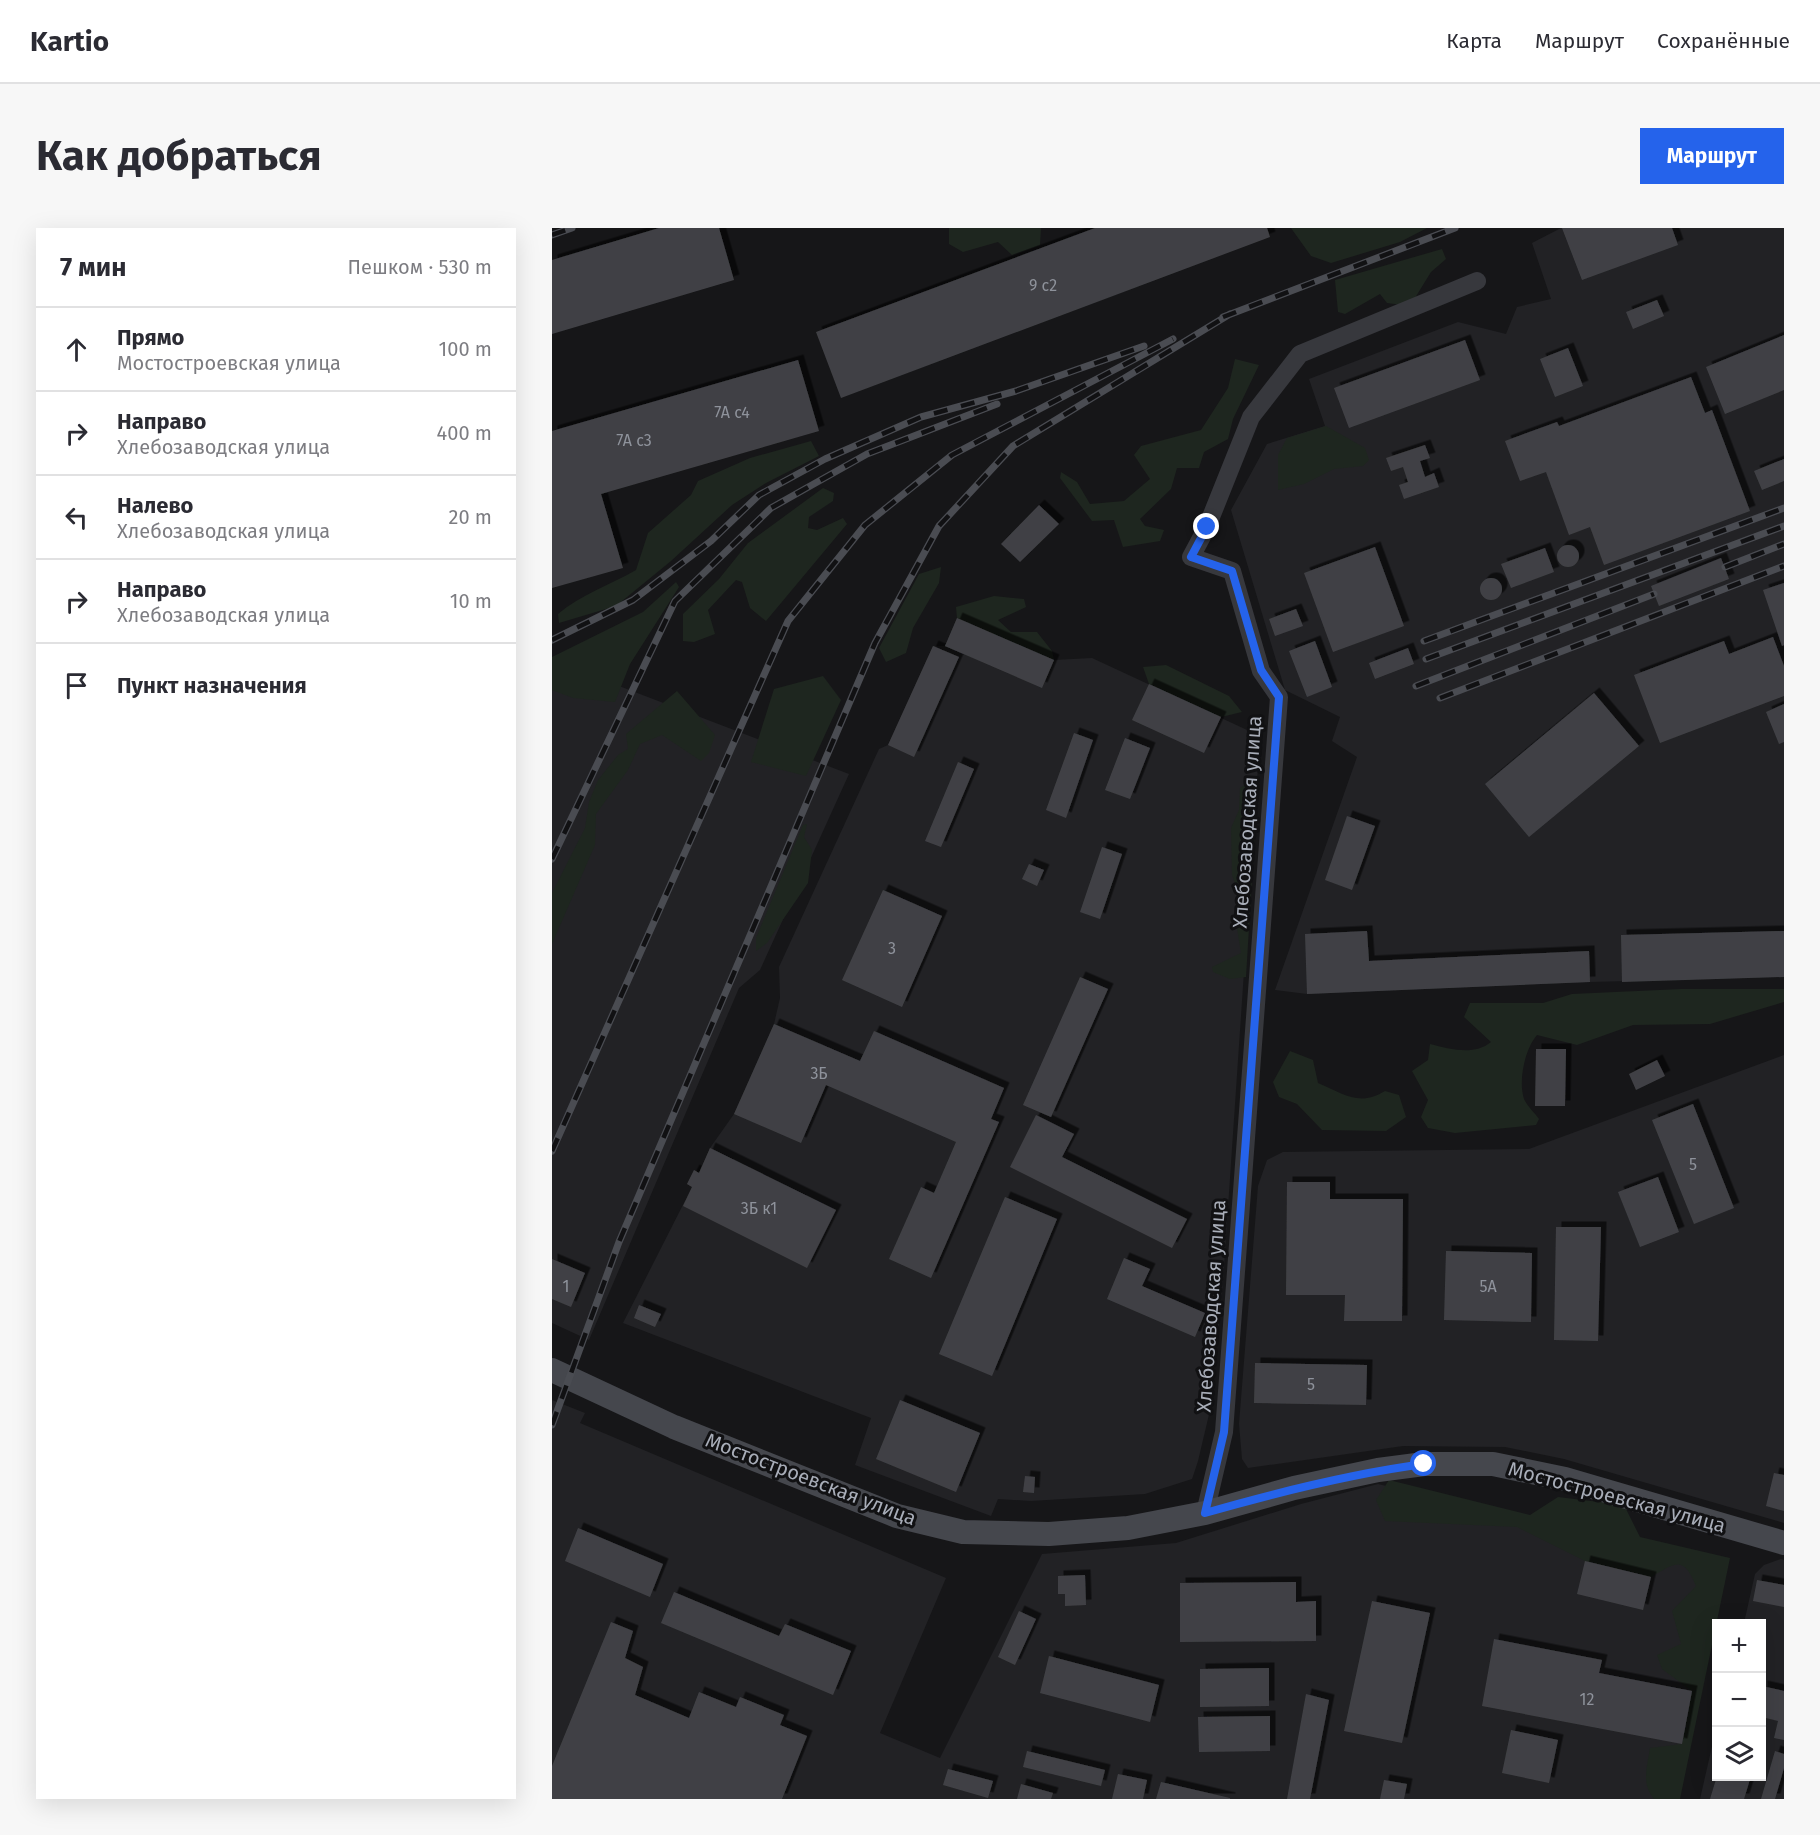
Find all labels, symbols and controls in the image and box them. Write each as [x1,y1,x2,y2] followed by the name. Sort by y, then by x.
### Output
[30,25,109,58] text: Kartio
[1446,28,1502,54] text: Карта
[1535,28,1624,54] text: Маршрут
[1657,28,1790,54] text: Сохранённые
[1640,128,1784,184] button: Маршрут
[36,131,322,181] text: Как добраться
[60,252,126,283] text: 7 мин
[348,255,492,279] text: Пешком · 530 m
[1029,276,1057,295] house number: 9 с2
[117,324,184,351] text: Прямо
[60,333,93,366] icon: ahead
[439,337,492,361] text: 100 m
[117,351,341,375] text: Мостостроевская улица
[714,403,750,422] house number: 7А с4
[117,408,206,435] text: Направо
[60,417,93,450] icon: right
[437,421,492,445] text: 400 m
[616,431,652,450] house number: 7А с3
[117,435,330,459] text: Хлебозаводская улица
[117,492,193,519] text: Налево
[60,501,93,534] icon: left
[449,505,492,529] text: 20 m
[1193,513,1219,539] route end
[117,519,330,543] text: Хлебозаводская улица
[117,576,206,603] text: Направо
[60,585,93,618] icon: right
[450,589,492,613] text: 10 m
[117,603,330,627] text: Хлебозаводская улица
[60,669,93,702] icon: arrive
[117,672,307,699] text: Пункт назначения
[1228,715,1266,929] street label: Хлебозаводская улица
[888,939,896,958] house number: 3
[810,1064,828,1083] house number: 3Б
[1689,1155,1697,1174] house number: 5
[741,1199,777,1218] house number: 3Б к1
[1192,1199,1230,1413] street label: Хлебозаводская улица
[563,1277,569,1296] house number: 1
[1479,1277,1497,1296] house number: 5А
[1307,1375,1315,1394] house number: 5
[702,1428,920,1530] street label: Мостостроевская улица
[1410,1450,1436,1476] route start
[1506,1456,1728,1538] street label: Мостостроевская улица
[1712,1619,1766,1781] map controls
[1712,1619,1766,1673] button: +
[1712,1673,1766,1727] button: −
[1580,1690,1594,1709] house number: 12
[1712,1727,1766,1781] button: layers

